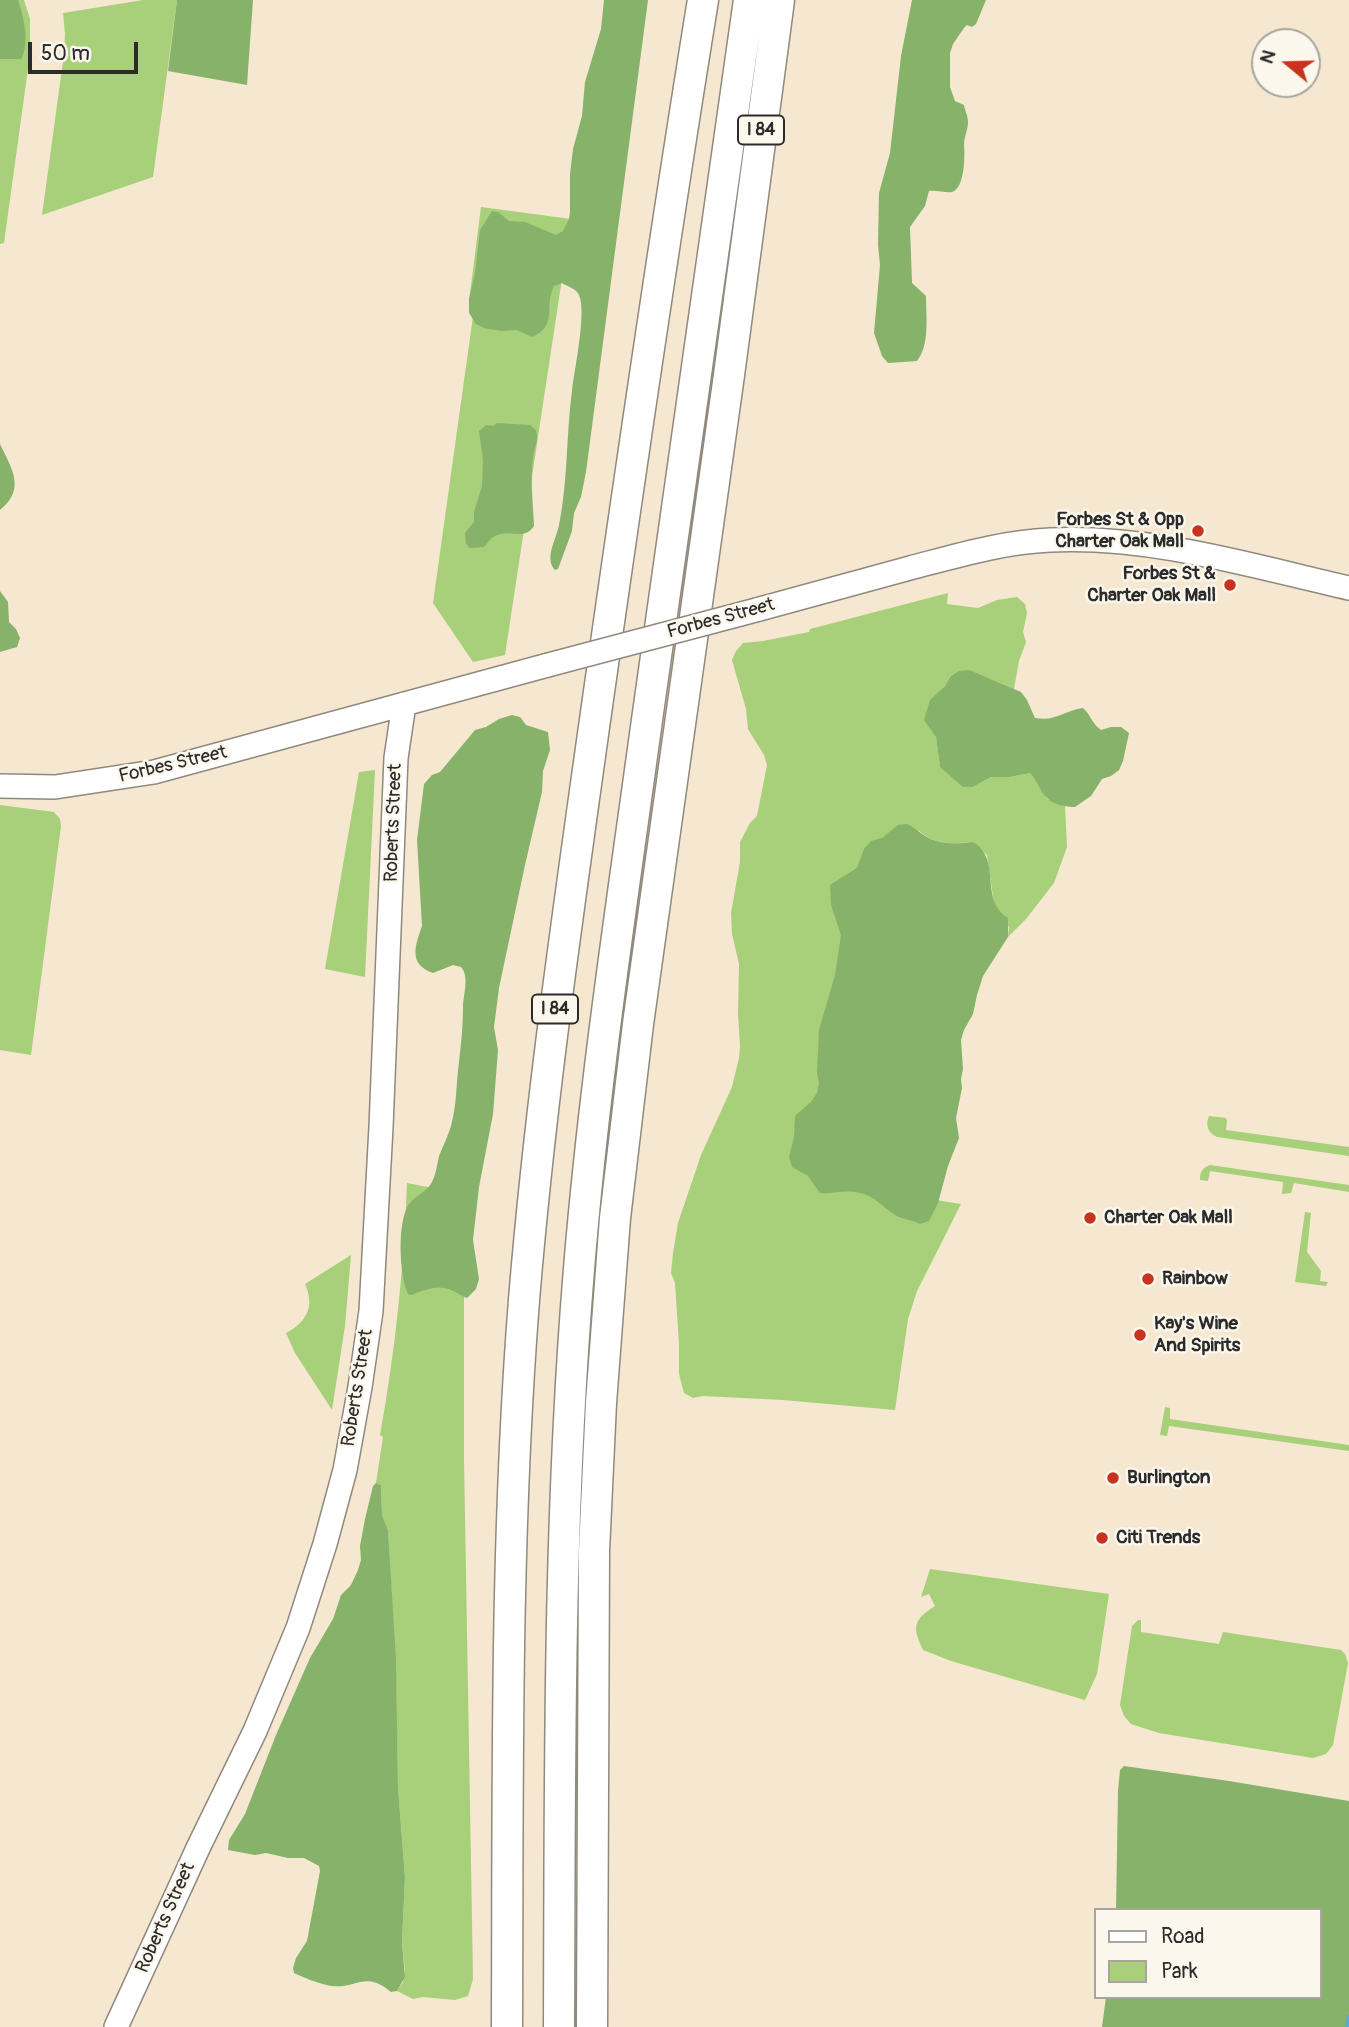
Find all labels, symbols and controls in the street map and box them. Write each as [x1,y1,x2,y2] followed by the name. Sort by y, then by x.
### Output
[32,28,142,72] scale bar
[1251,28,1321,98] north arrow
[41,40,90,67] text: 50 m
[1255,47,1281,67] text: N
[738,116,784,145] road number: I 84
[1055,509,1184,553] place label: Forbes St & Opp Charter Oak Mall
[1190,523,1206,539] marker: Forbes St & Opp Charter Oak Mall
[1087,563,1216,607] place label: Forbes St & Charter Oak Mall
[1222,577,1238,593] marker: Forbes St & Charter Oak Mall
[665,594,777,644] street label: Forbes Street
[117,741,229,789] street label: Forbes Street
[381,763,407,883] street label: Roberts Street
[532,994,578,1024] road number: I 84
[1104,1207,1233,1229] place label: Charter Oak Mall
[1082,1210,1098,1226] marker: Charter Oak Mall
[1162,1268,1228,1290] place label: Rainbow
[1140,1271,1156,1287] marker: Rainbow
[1154,1313,1240,1357] place label: Kay's Wine And Spirits
[1132,1327,1148,1343] marker: Kay's Wine And Spirits
[337,1328,379,1448] street label: Roberts Street
[1127,1467,1211,1489] place label: Burlington
[1105,1470,1121,1486] marker: Burlington
[1116,1527,1200,1549] place label: Citi Trends
[1094,1530,1110,1546] marker: Citi Trends
[131,1859,201,1977] street label: Roberts Street
[1094,1908,1321,1999] legend
[1161,1923,1205,1950] text: Road
[1161,1958,1198,1985] text: Park

